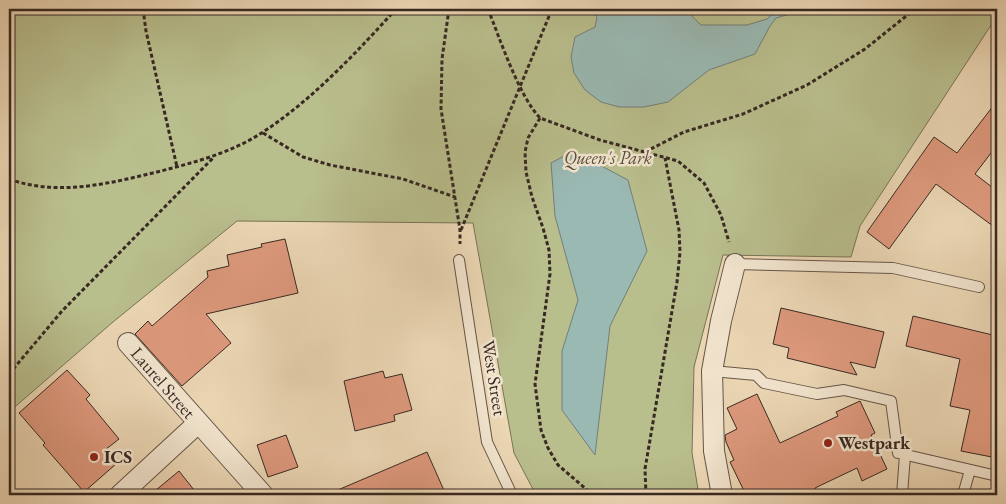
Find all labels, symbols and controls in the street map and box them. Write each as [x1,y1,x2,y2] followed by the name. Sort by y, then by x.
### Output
[564,146,652,170] park label: Queen's Park
[477,338,512,418] street label: West Street
[126,342,201,424] street label: Laurel Street
[838,431,911,454] place label: Westpark
[822,437,834,449] marker: Westpark
[104,445,132,468] place label: ICS
[88,451,100,463] marker: ICS

